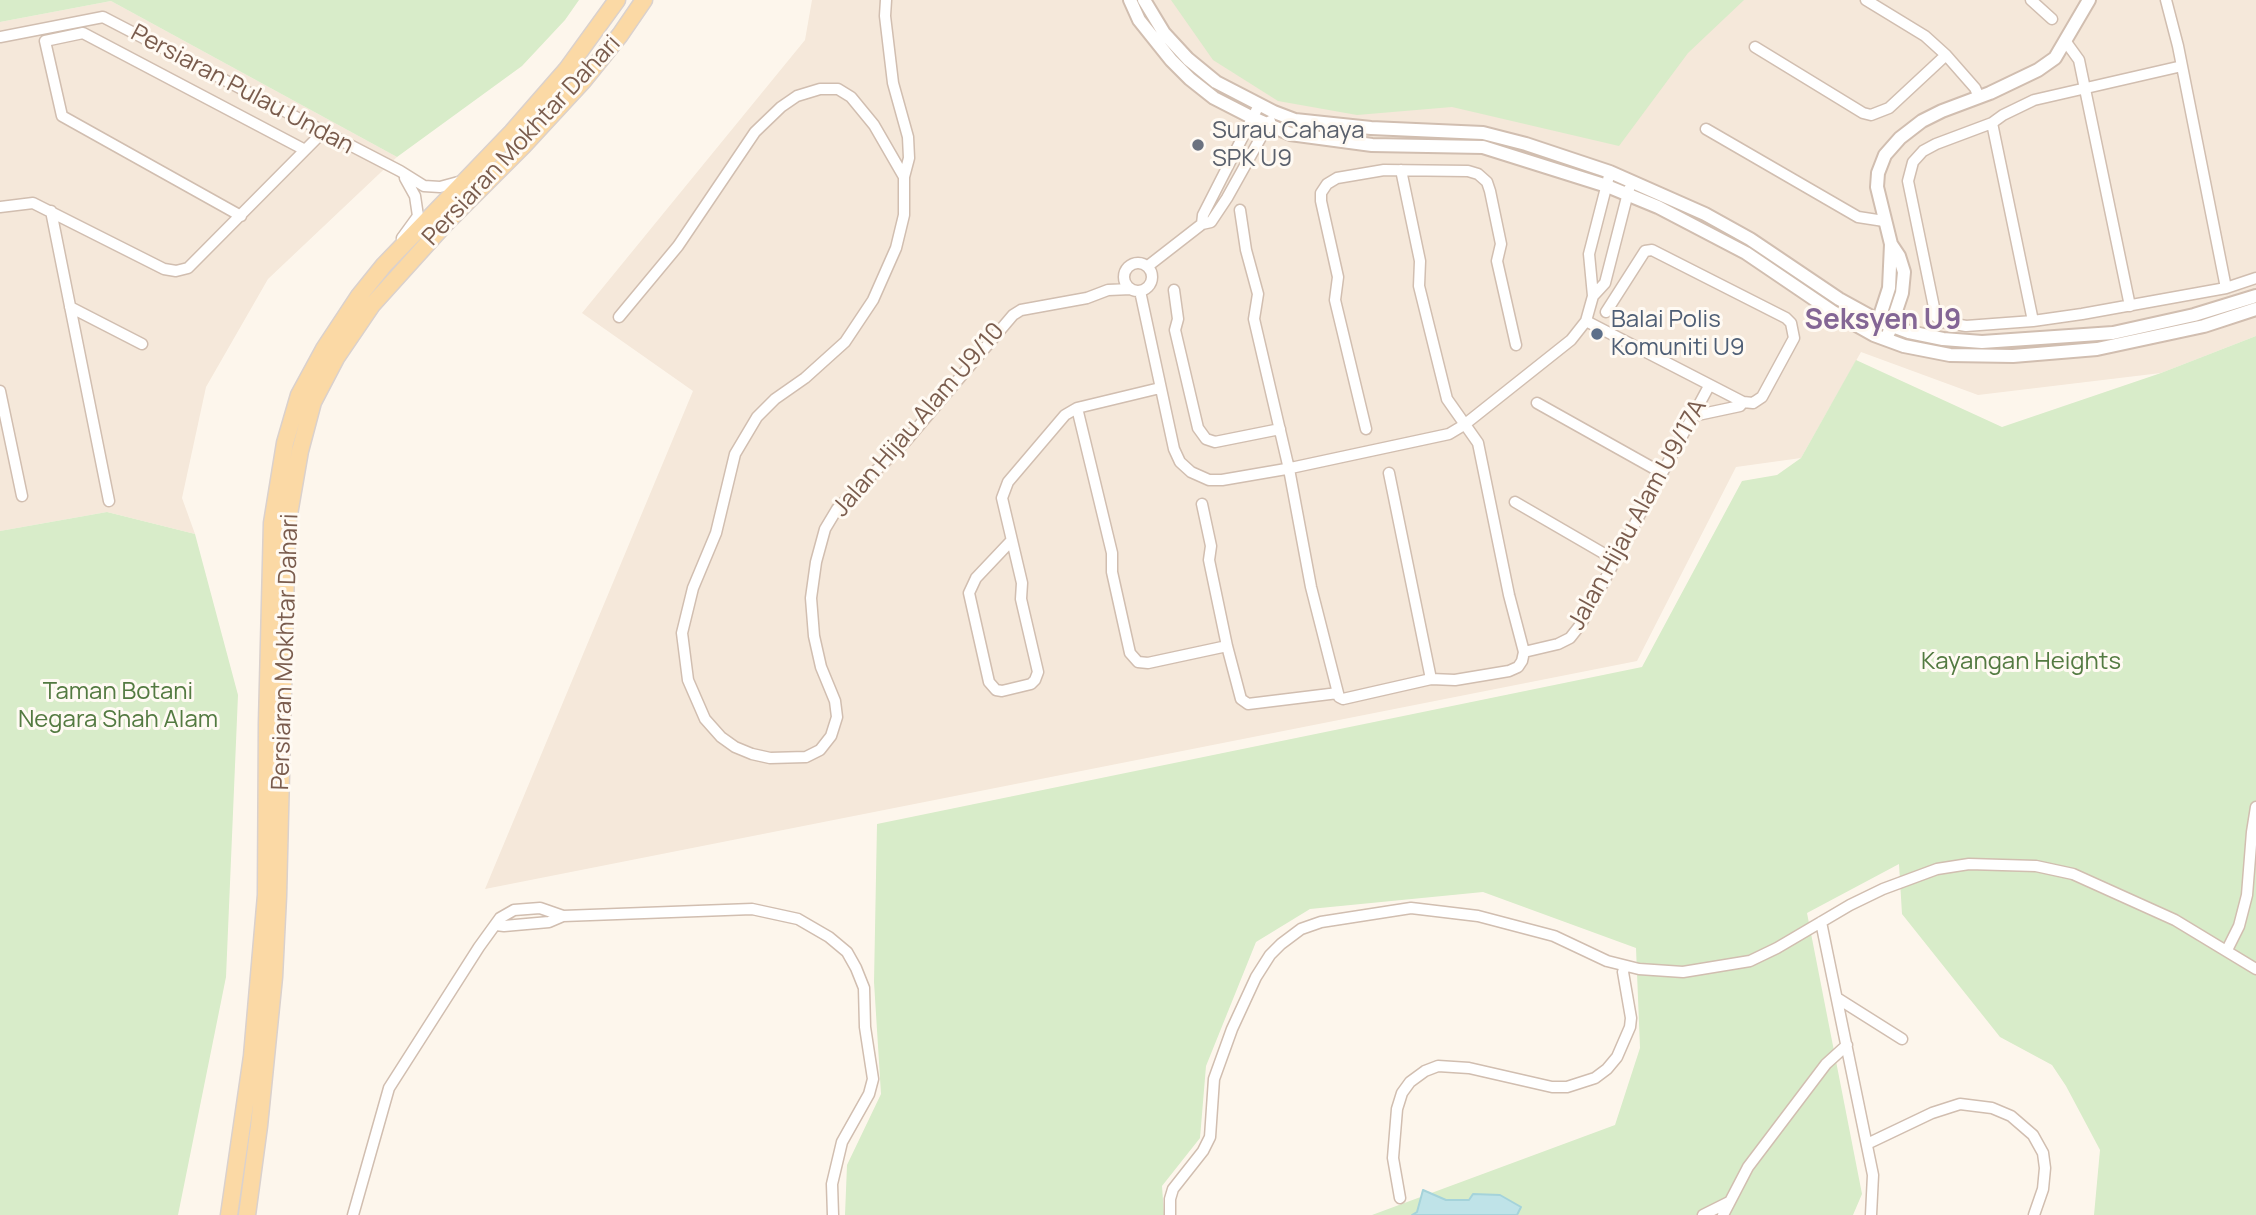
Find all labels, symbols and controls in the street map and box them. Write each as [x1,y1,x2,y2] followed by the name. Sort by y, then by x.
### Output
[126,19,358,161] street label: Persiaran Pulau Undan
[417,30,627,252] street label: Persiaran Mokhtar Dahari
[1212,117,1364,173] place label: Surau Cahaya SPK U9
[1190,137,1206,153] marker: Surau Cahaya SPK U9
[1805,304,1961,338] district label: Seksyen U9
[1611,306,1745,362] place label: Balai Polis Komuniti U9
[827,317,1011,523] street label: Jalan Hijau Alam U9/10
[1589,326,1605,342] marker: Balai Polis Komuniti U9
[1563,395,1713,635] street label: Jalan Hijau Alam U9/17A
[267,513,305,791] street label: Persiaran Mokhtar Dahari
[1921,648,2121,676] park label: Kayangan Heights
[18,678,218,734] park label: Taman Botani Negara Shah Alam

